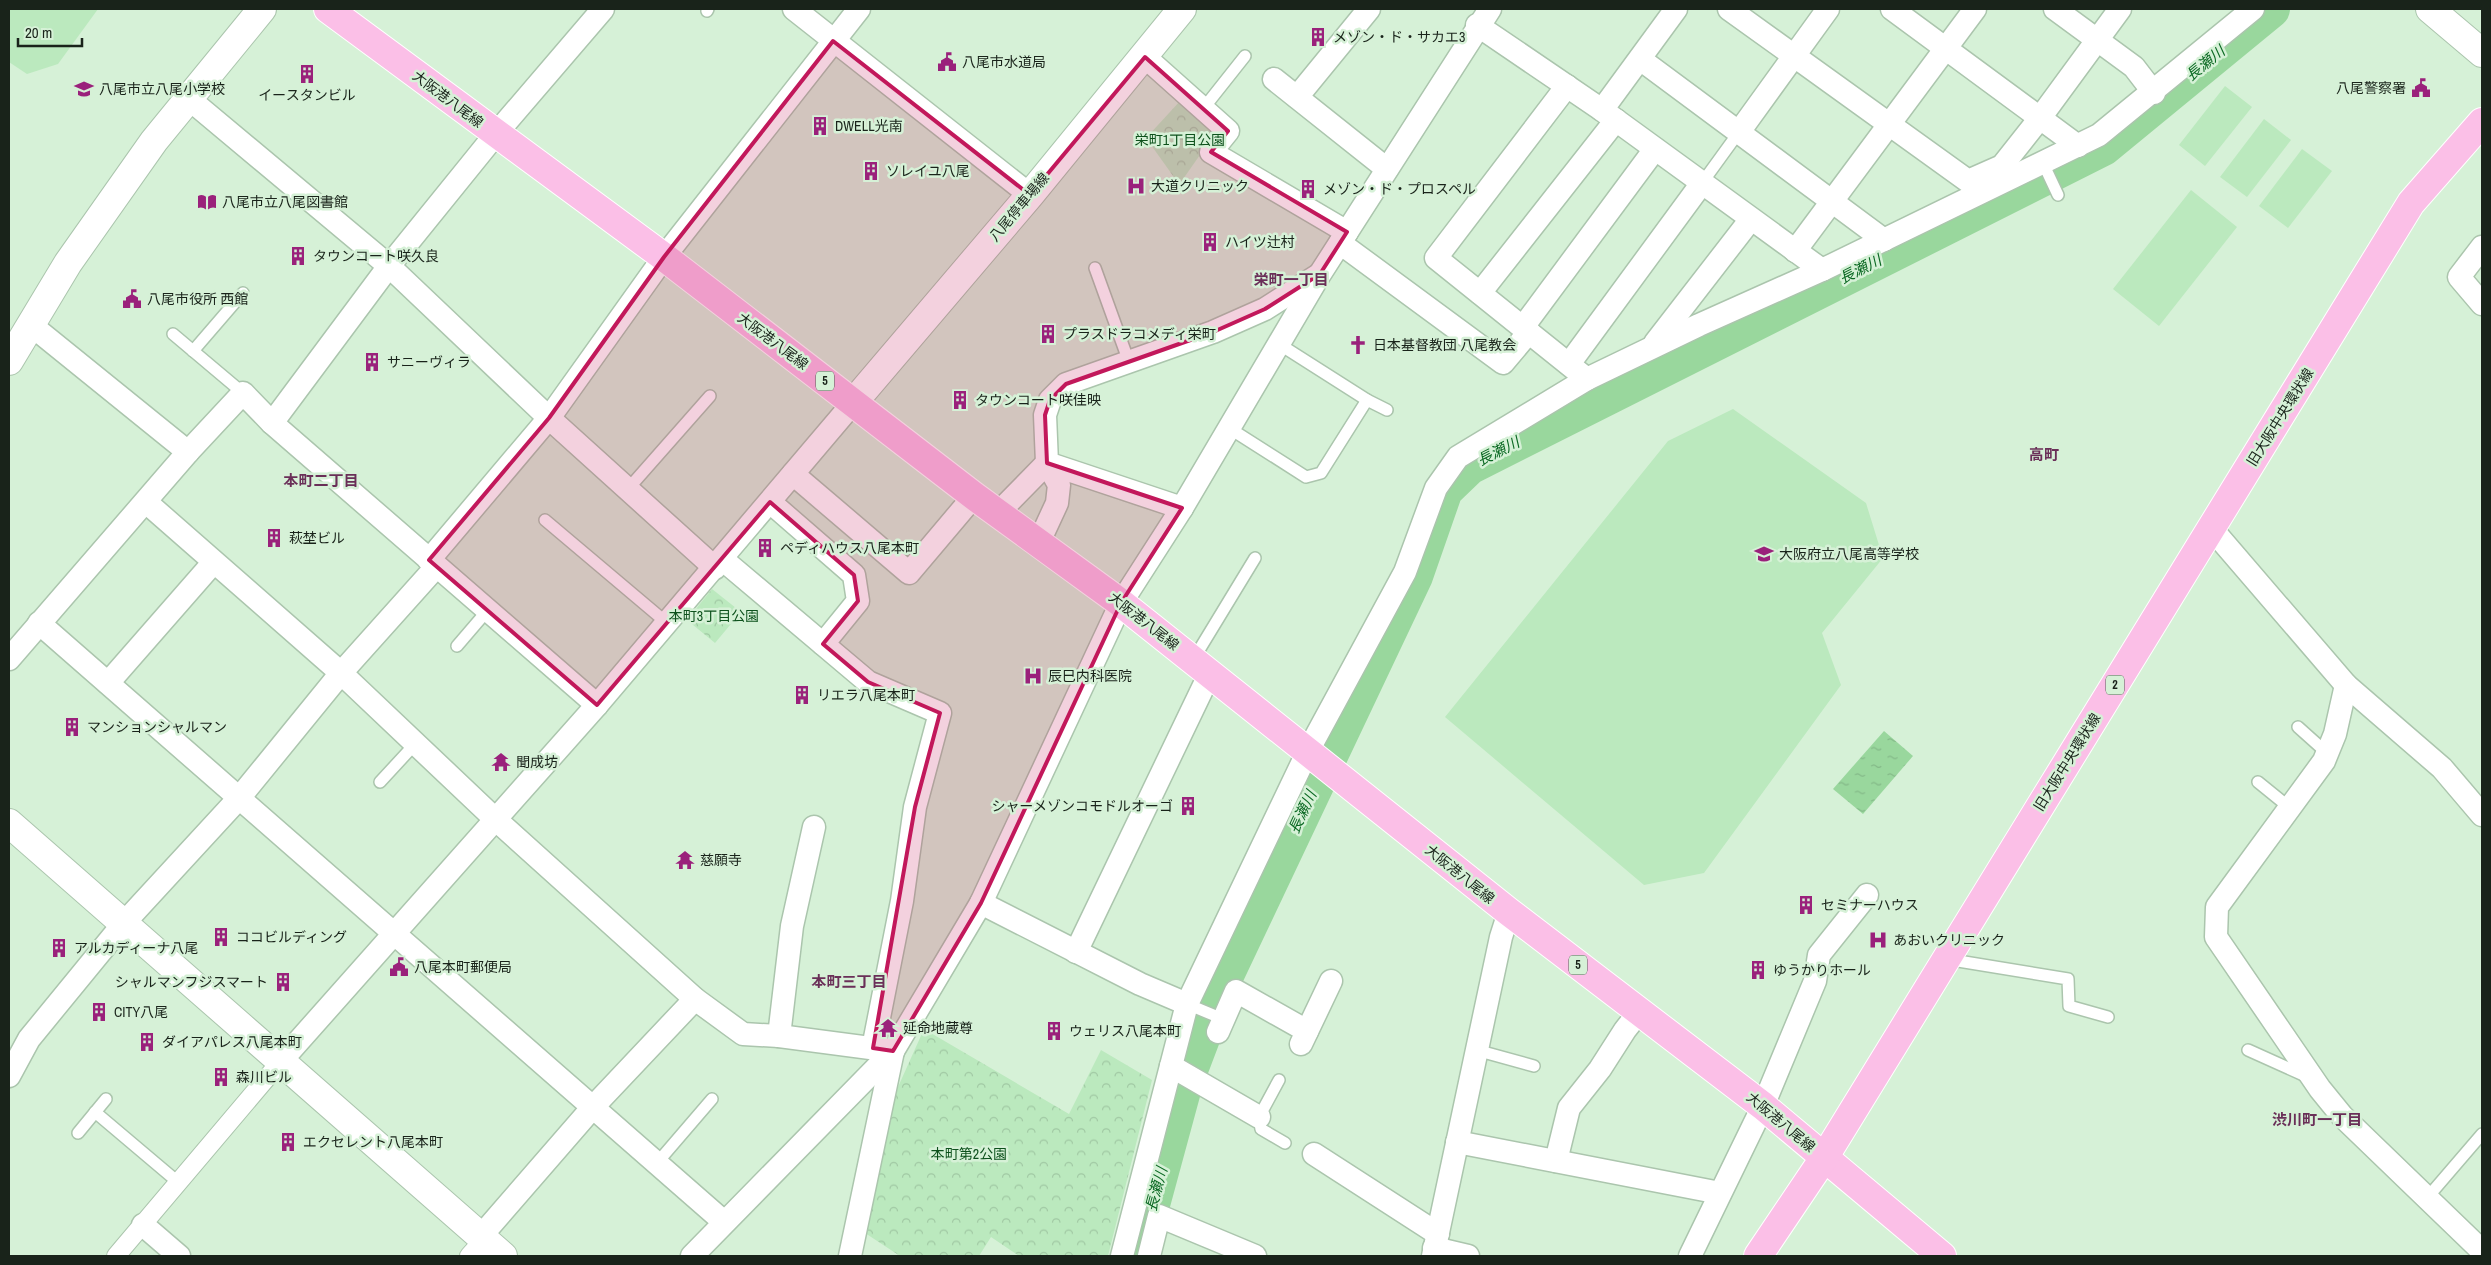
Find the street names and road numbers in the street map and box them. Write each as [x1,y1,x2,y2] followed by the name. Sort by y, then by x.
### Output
[409,67,487,131] street label: 大阪港八尾線
[985,169,1053,245] street label: 八尾停車場線
[734,309,812,373] street label: 大阪港八尾線
[2243,365,2317,469] street label: 旧大阪中央環状線
[816,372,834,391] road number: 5
[1105,588,1183,654] street label: 大阪港八尾線
[2106,676,2124,694] road number: 2
[2030,710,2104,814] street label: 旧大阪中央環状線
[1422,841,1498,907] street label: 大阪港八尾線
[1569,956,1587,974] road number: 5
[1743,1088,1819,1156] street label: 大阪港八尾線

